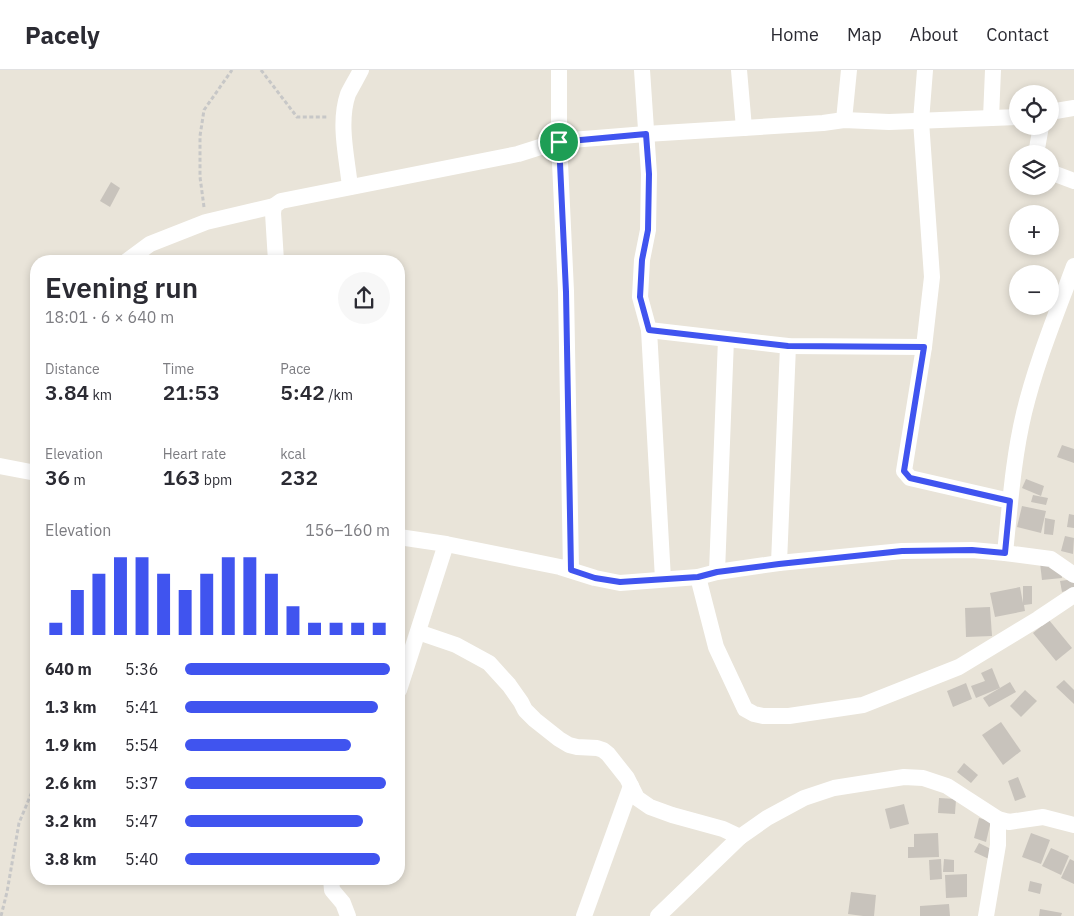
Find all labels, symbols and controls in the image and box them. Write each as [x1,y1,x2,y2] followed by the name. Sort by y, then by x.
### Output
[25,19,100,51] text: Pacely
[771,23,819,46] text: Home
[847,23,882,46] text: Map
[910,23,958,46] text: About
[986,23,1049,46] text: Contact
[1009,85,1059,315] map controls
[1009,85,1059,135] button: locate
[538,121,580,163] pin
[545,128,573,156] icon: arrive
[1009,145,1059,195] button: layers
[1009,205,1059,255] button: +
[1009,265,1059,315] button: −
[45,269,198,306] text: Evening run
[338,272,390,324] button: share
[45,307,174,327] text: 18:01 · 6 × 640 m
[45,360,100,378] text: Distance
[163,360,194,378] text: Time
[280,360,311,378] text: Pace
[45,378,89,406] text: 3.84
[163,378,220,406] text: 21:53
[280,378,325,406] text: 5:42
[89,386,112,404] text: km
[325,386,353,404] text: /km
[45,445,103,463] text: Elevation
[163,445,226,463] text: Heart rate
[280,445,306,463] text: kcal
[45,463,70,491] text: 36
[163,463,200,491] text: 163
[280,463,318,491] text: 232
[70,471,86,489] text: m
[200,471,232,489] text: bpm
[45,520,111,540] text: Elevation
[305,520,390,540] text: 156–160 m
[45,659,92,679] text: 640 m
[125,659,158,679] text: 5:36
[45,697,96,717] text: 1.3 km
[125,697,158,717] text: 5:41
[45,735,96,755] text: 1.9 km
[125,735,158,755] text: 5:54
[45,773,96,793] text: 2.6 km
[125,773,158,793] text: 5:37
[45,811,96,831] text: 3.2 km
[125,811,158,831] text: 5:47
[45,849,96,869] text: 3.8 km
[125,849,158,869] text: 5:40

